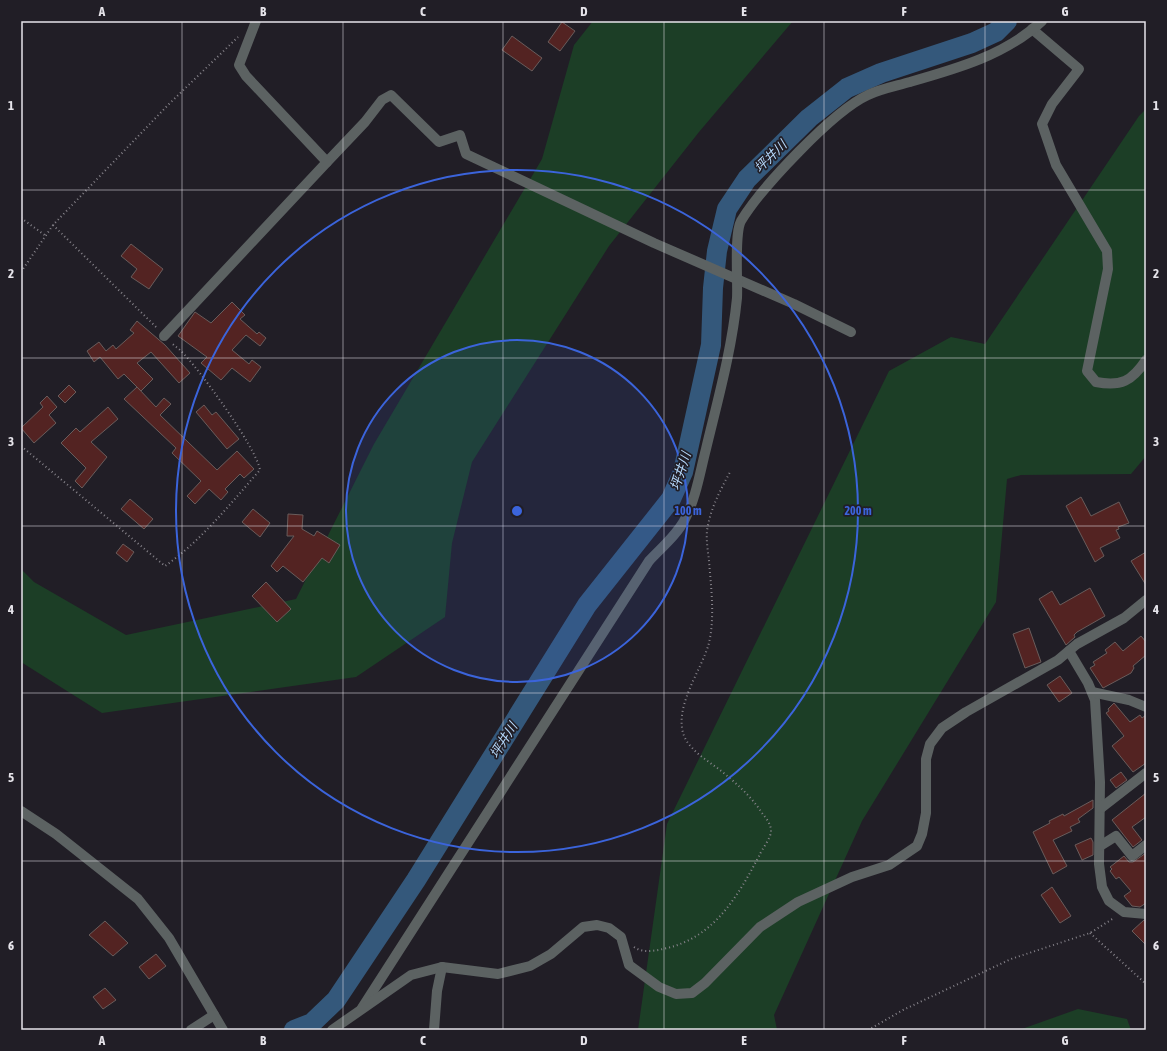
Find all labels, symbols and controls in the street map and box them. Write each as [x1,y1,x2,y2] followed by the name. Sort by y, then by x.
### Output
[98,4,106,19] text: A
[260,4,267,19] text: B
[420,4,426,19] text: C
[580,4,588,19] text: D
[741,4,747,19] text: E
[901,4,907,19] text: F
[1062,4,1069,19] text: G
[8,98,14,113] text: 1
[1153,98,1159,113] text: 1
[751,136,791,175] water label: 坪井川
[8,266,14,281] text: 2
[1153,266,1159,281] text: 2
[8,434,14,449] text: 3
[1153,434,1159,449] text: 3
[667,448,694,492] water label: 坪井川
[510,504,524,518] centre of rings
[674,504,702,518] text: 100 m
[844,504,872,518] text: 200 m
[7,602,14,617] text: 4
[1152,602,1159,617] text: 4
[487,718,521,761] water label: 坪井川
[8,770,14,785] text: 5
[1153,770,1159,785] text: 5
[8,938,14,953] text: 6
[1153,938,1159,953] text: 6
[98,1033,106,1048] text: A
[260,1033,267,1048] text: B
[420,1033,426,1048] text: C
[580,1033,588,1048] text: D
[741,1033,747,1048] text: E
[901,1033,907,1048] text: F
[1062,1033,1069,1048] text: G

